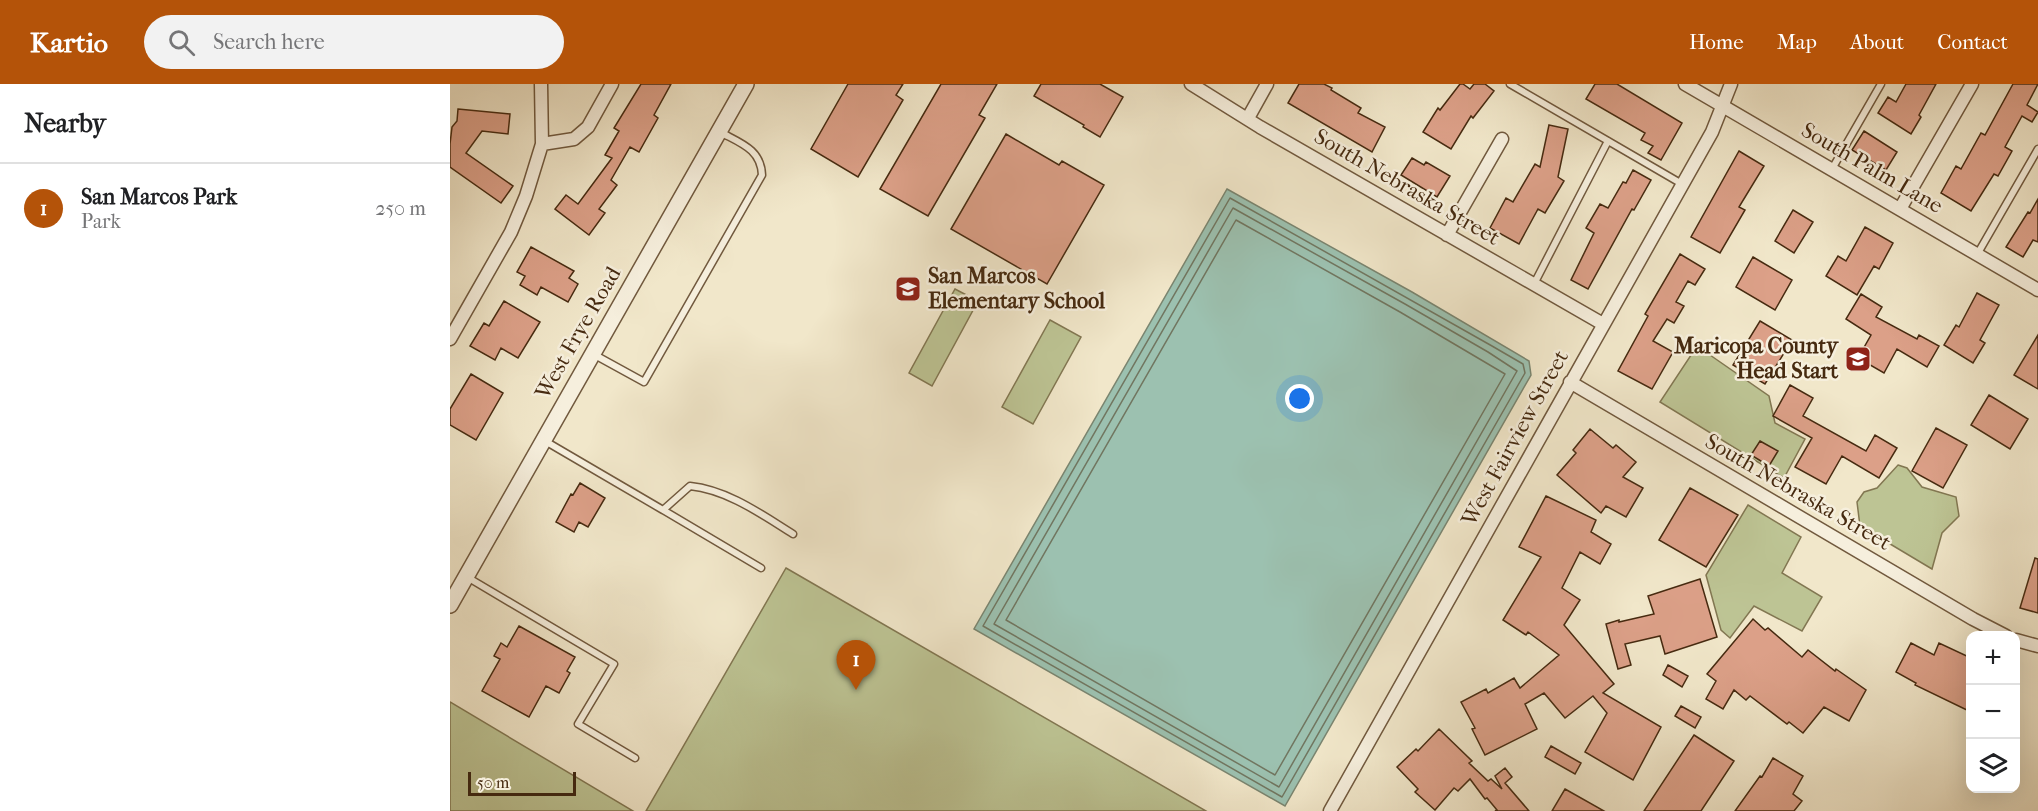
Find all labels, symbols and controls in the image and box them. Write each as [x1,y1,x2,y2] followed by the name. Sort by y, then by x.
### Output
[144,15,564,69] search box
[30,26,108,59] text: Kartio
[165,26,198,59] icon: search
[213,29,325,55] text: Search here
[1689,30,1744,54] text: Home
[1777,30,1817,54] text: Map
[1850,30,1904,54] text: About
[1937,30,2008,54] text: Contact
[24,108,106,139] text: Nearby
[1797,117,1947,219] street label: South Palm Lane
[1310,123,1505,251] street label: South Nebraska Street
[81,184,237,210] text: San Marcos Park
[40,197,47,220] text: 1
[375,197,426,220] text: 250 m
[81,210,121,233] text: Park
[529,261,627,405] street label: West Frye Road
[928,263,1106,314] place label: San Marcos Elementary School
[893,274,923,304] school or university icon: San Marcos Elementary School
[1673,333,1839,384] place label: Maricopa County Head Start
[1843,344,1873,374] school or university icon: Maricopa County Head Start
[1455,346,1574,531] street label: West Fairview Street
[1285,384,1314,413] your location
[1701,428,1896,556] street label: South Nebraska Street
[1966,631,2020,793] map controls
[1966,631,2020,685] button: +
[836,640,876,690] pin: 1
[1966,685,2020,739] button: −
[1966,739,2020,793] button: layers
[468,769,576,796] scale bar
[477,773,509,792] text: 50 m

